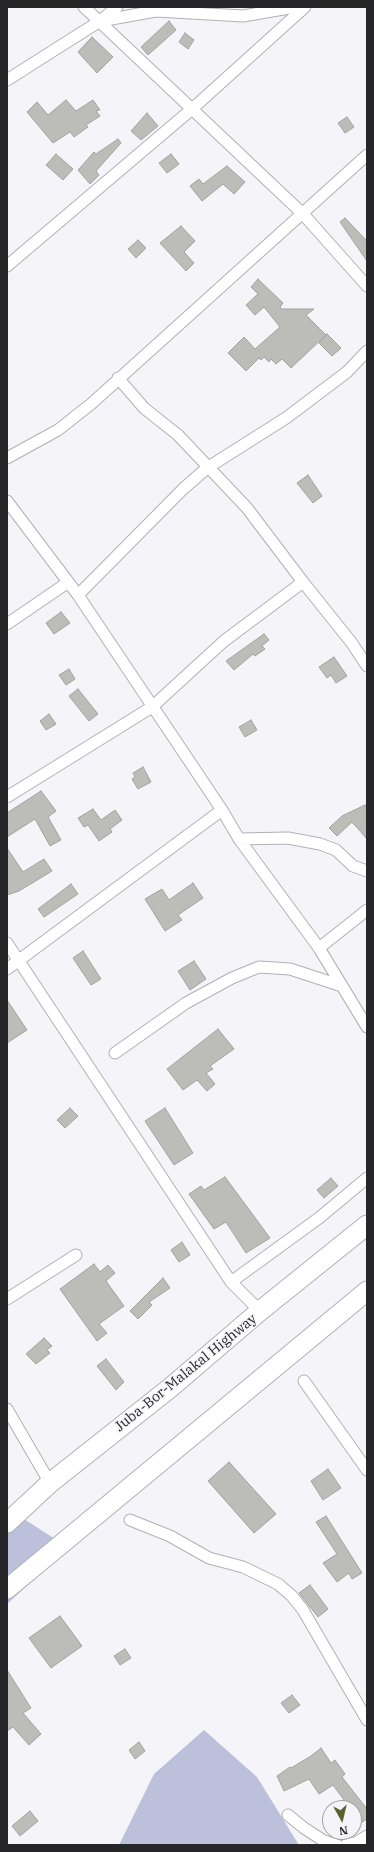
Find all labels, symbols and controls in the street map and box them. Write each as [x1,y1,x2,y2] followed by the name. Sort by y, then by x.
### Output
[112,1311,260,1435] street label: Juba-Bor-Malakal Highway
[322,1800,362,1840] north arrow
[338,1823,349,1838] text: N

